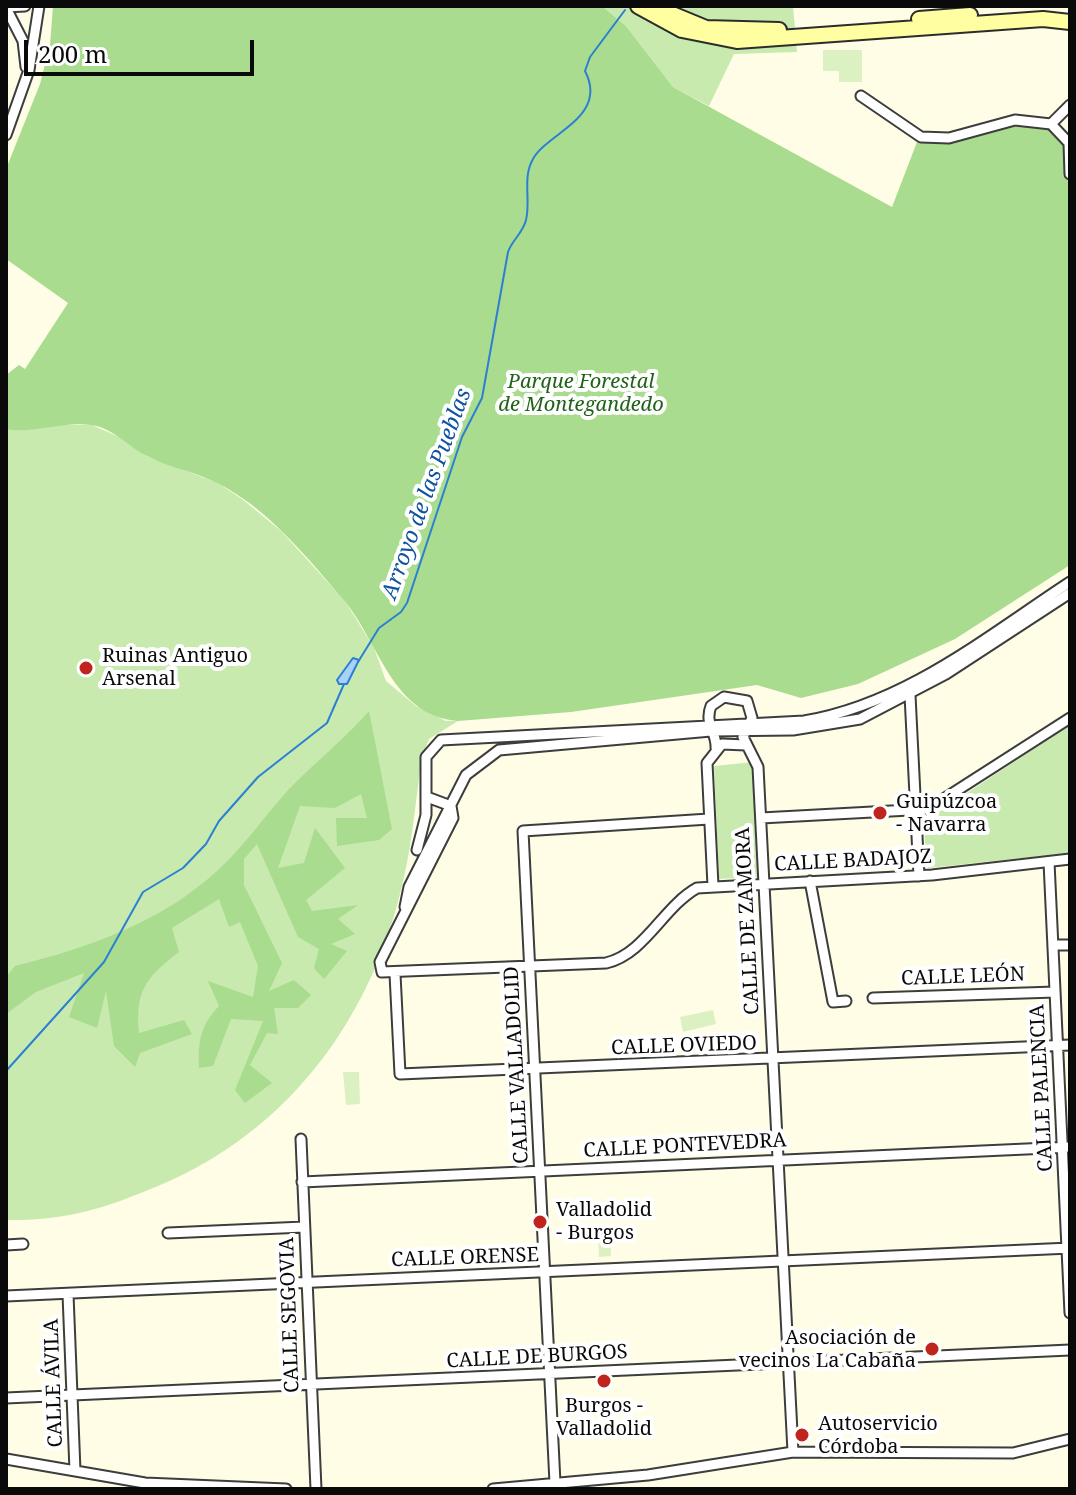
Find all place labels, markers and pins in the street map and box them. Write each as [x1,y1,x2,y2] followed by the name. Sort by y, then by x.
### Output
[102,644,248,691] place label: Ruinas Antiguo Arsenal
[77,659,95,677] marker: Ruinas Antiguo Arsenal
[896,790,997,837] place label: Guipúzcoa - Navarra
[871,804,889,822] marker: Guipúzcoa - Navarra
[556,1198,652,1245] place label: Valladolid - Burgos
[531,1213,549,1231] marker: Valladolid - Burgos
[739,1326,916,1373] place label: Asociación de vecinos La Cabaña
[923,1340,941,1358] marker: Asociación de vecinos La Cabaña
[595,1372,613,1390] marker: Burgos - Valladolid
[556,1394,652,1441] place label: Burgos - Valladolid
[818,1412,938,1459] place label: Autoservicio Córdoba
[793,1426,811,1444] marker: Autoservicio Córdoba

